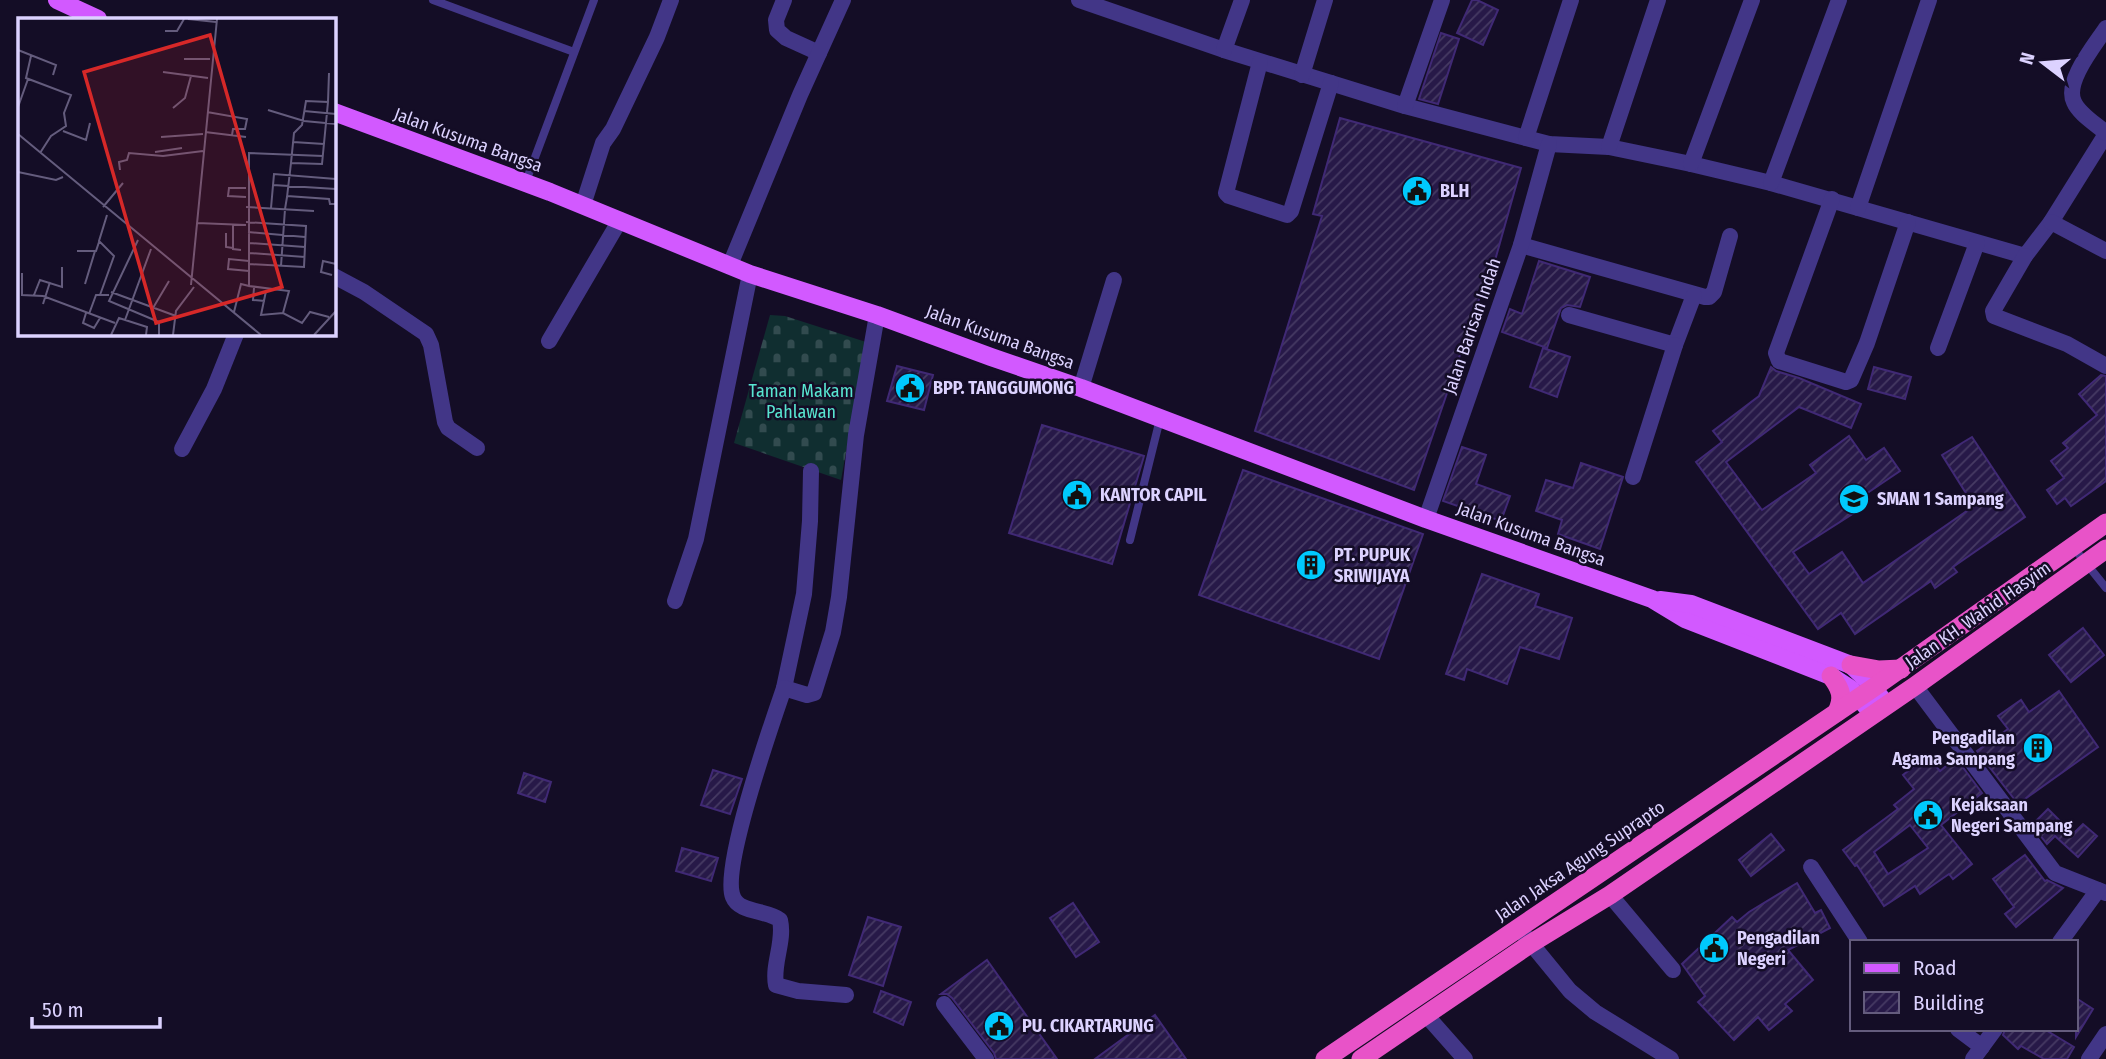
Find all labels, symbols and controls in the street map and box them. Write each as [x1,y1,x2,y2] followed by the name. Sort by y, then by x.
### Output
[18,18,336,336] inset map
[2008,28,2078,98] north arrow
[2015,50,2040,67] text: N
[391,103,545,177] street label: Jalan Kusuma Bangsa
[1400,174,1434,208] public building icon: BLH
[1440,180,1469,202] place label: BLH
[1438,255,1506,397] street label: Jalan Barisan Indah
[923,300,1077,374] street label: Jalan Kusuma Bangsa
[893,371,927,405] public building icon: BPP. TANGGUMONG
[933,377,1074,399] place label: BPP. TANGGUMONG
[748,380,854,423] park label: Taman Makam Pahlawan
[1060,478,1094,512] public building icon: KANTOR CAPIL
[1837,482,1871,516] school or university icon: SMAN 1 Sampang
[1100,484,1207,506] place label: KANTOR CAPIL
[1877,488,2004,510] place label: SMAN 1 Sampang
[1454,497,1608,571] street label: Jalan Kusuma Bangsa
[1334,544,1411,587] place label: PT. PUPUK SRIWIJAYA
[1294,548,1328,582] building icon: PT. PUPUK SRIWIJAYA
[1901,557,2055,673] street label: Jalan KH. Wahid Hasyim
[1891,727,2015,770] place label: Pengadilan Agama Sampang
[2021,731,2055,765] building icon: Pengadilan Agama Sampang
[1951,794,2073,837] place label: Kejaksaan Negeri Sampang
[1491,796,1669,926] street label: Jalan Jaksa Agung Suprapto
[1911,798,1945,832] public building icon: Kejaksaan Negeri Sampang
[1737,927,1820,970] place label: Pengadilan Negeri
[1697,931,1731,965] public building icon: Pengadilan Negeri
[1850,940,2078,1031] legend
[1913,955,1957,981] text: Road
[32,986,159,1030] scale bar
[1913,990,1984,1016] text: Building
[42,997,84,1023] text: 50 m
[982,1009,1016,1043] public building icon: PU. CIKARTARUNG
[1022,1015,1154,1037] place label: PU. CIKARTARUNG

